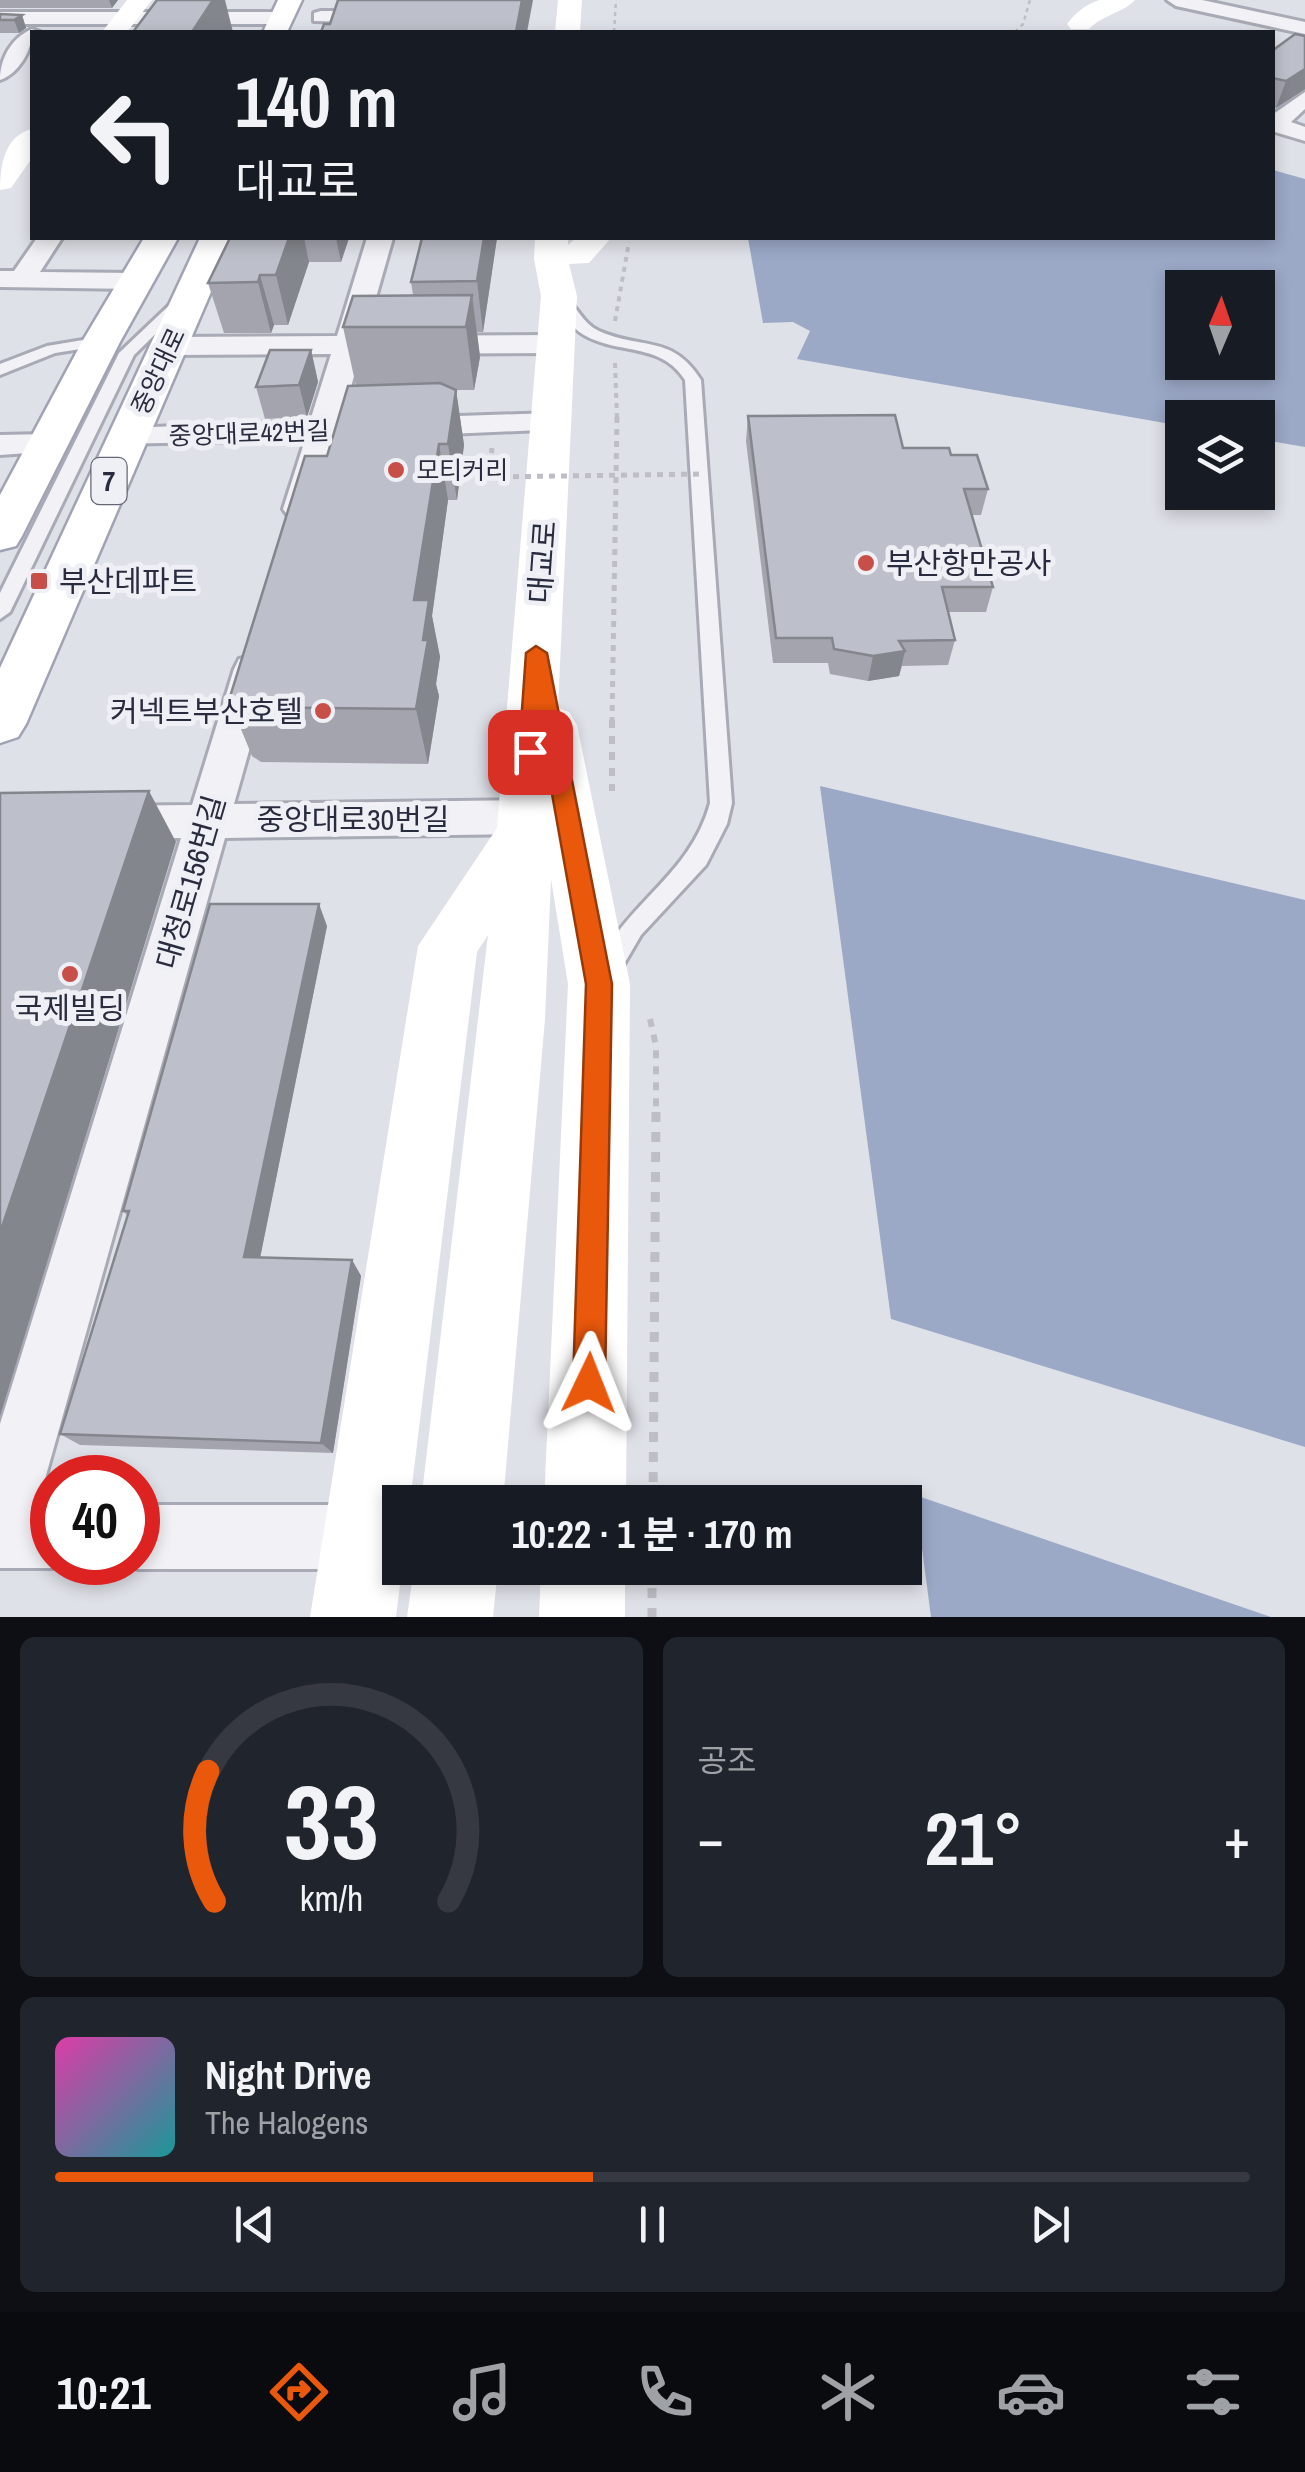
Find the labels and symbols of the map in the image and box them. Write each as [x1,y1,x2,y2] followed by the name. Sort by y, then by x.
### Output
[1165,270,1275,380] north arrow
[123,322,193,420] street label: 중앙대로
[168,413,330,453] street label: 중앙대로42번길
[416,453,508,487] place label: 모티커리
[92,458,126,504] road number: 7
[385,459,407,481] marker: 모티커리
[519,519,565,605] street label: 대교로
[886,543,1052,583] place label: 부산항만공사
[855,552,877,574] marker: 부산항만공사
[59,561,197,601] place label: 부산데파트
[28,570,50,592] marker: 부산데파트
[110,691,303,731] place label: 커넥트부산호텔
[312,700,334,722] marker: 커넥트부산호텔
[488,710,573,795] pin
[146,790,234,974] street label: 대청로156번길
[257,799,449,839] street label: 중앙대로30번길
[59,963,81,985] marker: 국제빌딩
[15,988,125,1028] place label: 국제빌딩
[537,1331,641,1435] position arrow
[30,1455,160,1585] speed limit sign: 40

